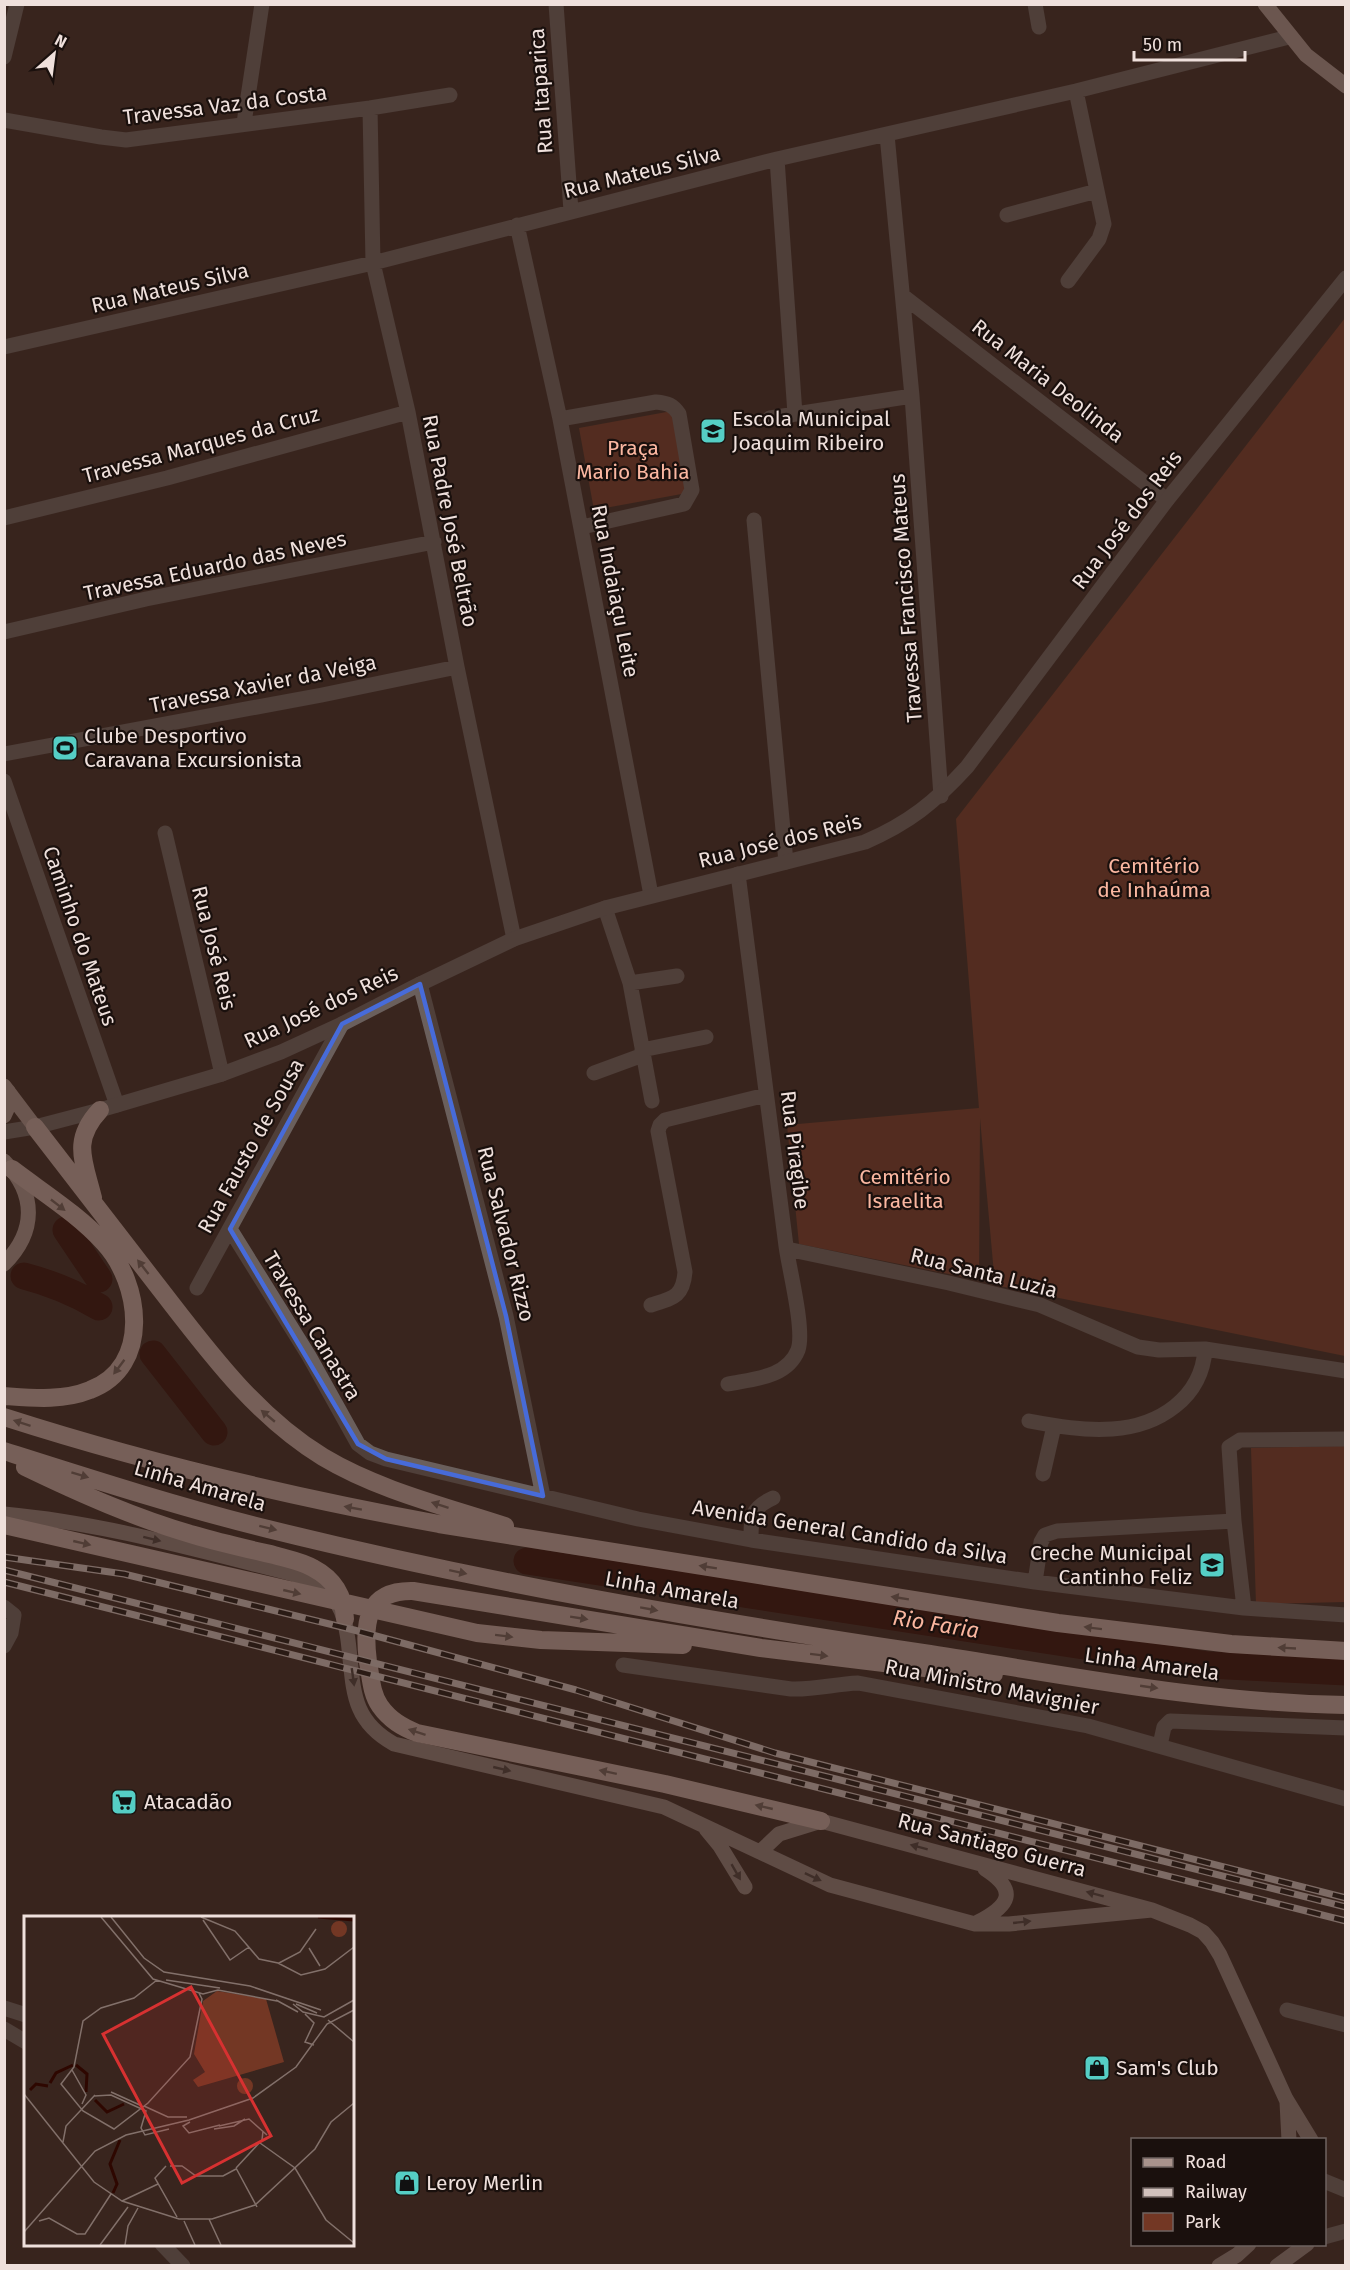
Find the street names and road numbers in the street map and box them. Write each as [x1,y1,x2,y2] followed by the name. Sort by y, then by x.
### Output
[524,27,558,155] street label: Rua Itaparica
[121,80,329,130] street label: Travessa Vaz da Costa
[561,140,723,204] street label: Rua Mateus Silva
[89,257,251,319] street label: Rua Mateus Silva
[967,313,1129,449] street label: Rua Maria Deolinda
[80,401,322,489] street label: Travessa Marques da Cruz
[417,413,483,629] street label: Rua Padre José Beltrão
[1066,445,1188,595] street label: Rua José dos Reis
[884,473,928,723] street label: Travessa Francisco Mateus
[586,502,644,680] street label: Rua Indaiaçu Leite
[81,525,349,607] street label: Travessa Eduardo das Neves
[148,649,378,719] street label: Travessa Xavier da Veiga
[696,808,864,874] street label: Rua José dos Reis
[37,843,123,1029] street label: Caminho do Mateus
[186,883,242,1013] street label: Rua José Reis
[240,960,402,1054] street label: Rua José dos Reis
[192,1054,310,1238] street label: Rua Fausto de Sousa
[775,1089,815,1211] street label: Rua Piragibe
[472,1144,540,1324] street label: Rua Salvador Rizzo
[908,1242,1060,1304] street label: Rua Santa Luzia
[257,1247,367,1405] street label: Travessa Canastra
[131,1455,269,1517] street label: Linha Amarela
[691,1494,1009,1570] street label: Avenida General Candido da Silva
[603,1565,741,1615] street label: Linha Amarela
[1083,1642,1221,1686] street label: Linha Amarela
[883,1653,1101,1721] street label: Rua Ministro Mavignier
[895,1807,1089,1883] street label: Rua Santiago Guerra

